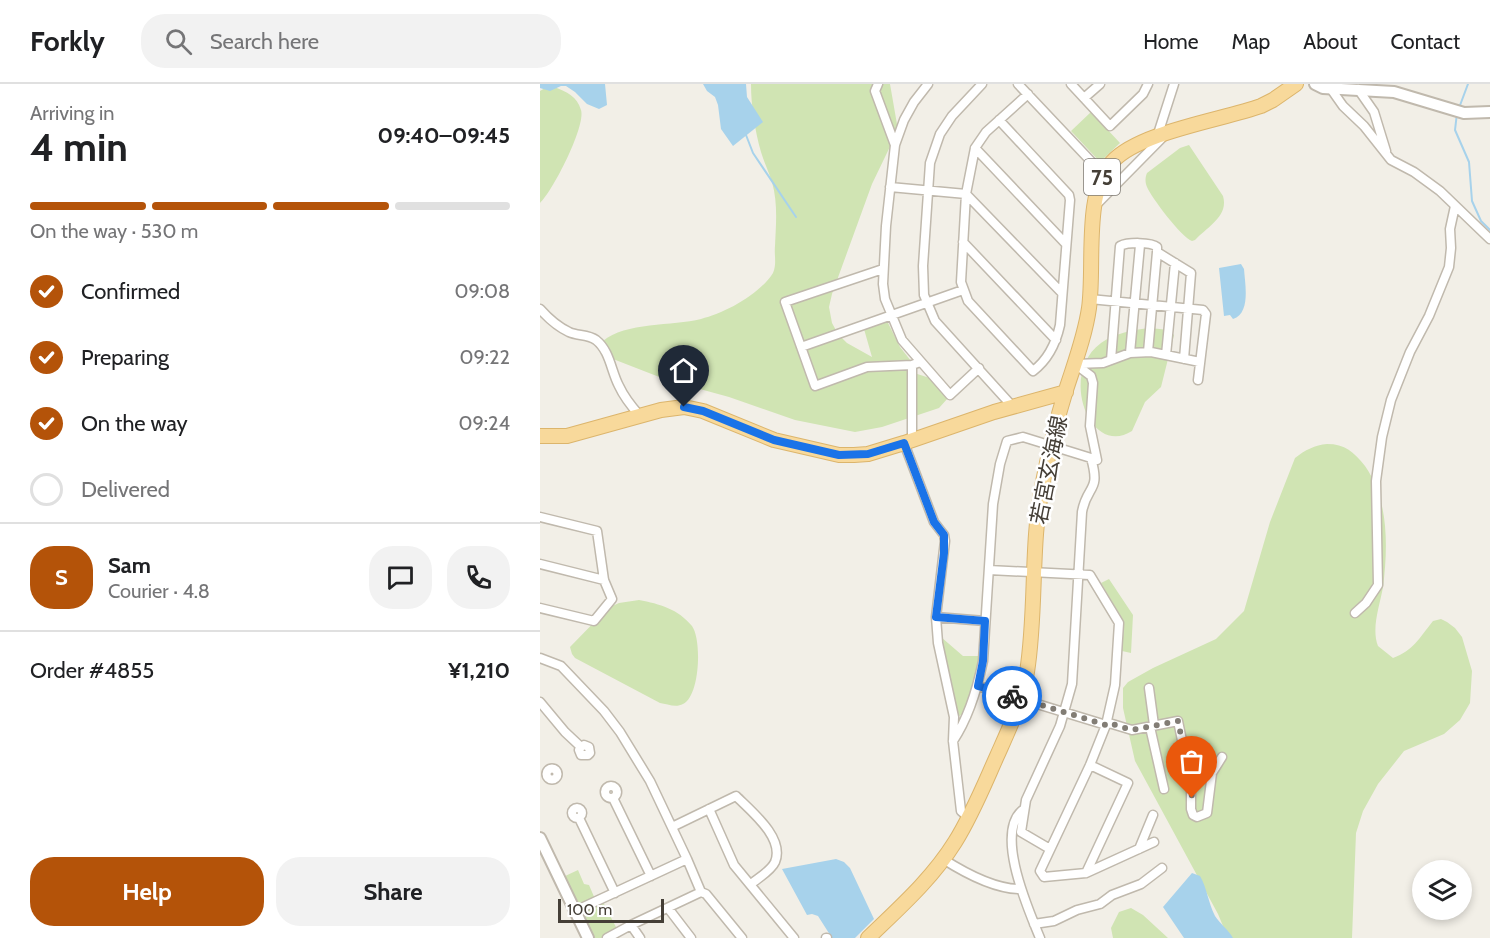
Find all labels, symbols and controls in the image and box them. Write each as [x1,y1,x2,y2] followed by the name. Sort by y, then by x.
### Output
[141,14,561,68] search box
[30,24,105,58] text: Forkly
[162,25,195,58] icon: search
[210,28,319,55] text: Search here
[1143,29,1199,54] text: Home
[1232,29,1270,54] text: Map
[1303,29,1357,54] text: About
[1390,29,1460,54] text: Contact
[30,101,114,125] text: Arriving in
[378,122,510,149] text: 09:40–09:45
[30,123,128,171] text: 4 min
[1084,159,1120,195] road number: 75
[30,219,198,243] text: On the way · 530 m
[30,275,63,308] icon: check
[81,278,180,305] text: Confirmed
[454,279,510,303] text: 09:08
[30,341,63,374] icon: check
[81,344,169,371] text: Preparing
[460,345,510,369] text: 09:22
[658,345,709,407] pin
[667,354,700,387] icon: home
[30,407,63,440] icon: check
[81,410,188,437] text: On the way
[458,411,510,435] text: 09:24
[1025,413,1073,527] street label: 若宮玄海線
[81,476,170,503] text: Delivered
[369,546,432,609] button: chat
[447,546,510,609] button: phone
[108,552,151,579] text: Sam
[55,564,68,591] text: S
[108,579,210,603] text: Courier · 4.8
[30,657,154,684] text: Order #4855
[448,657,510,684] text: ¥1,210
[982,666,1042,726] courier
[996,680,1029,713] icon: bike
[1166,736,1217,798] pin
[1175,745,1208,778] icon: bag
[30,857,264,926] button: Help
[276,857,510,926] button: Share
[1412,860,1472,920] map controls
[1412,860,1472,920] button: layers
[558,896,664,924] scale bar
[567,900,612,919] text: 100 m

